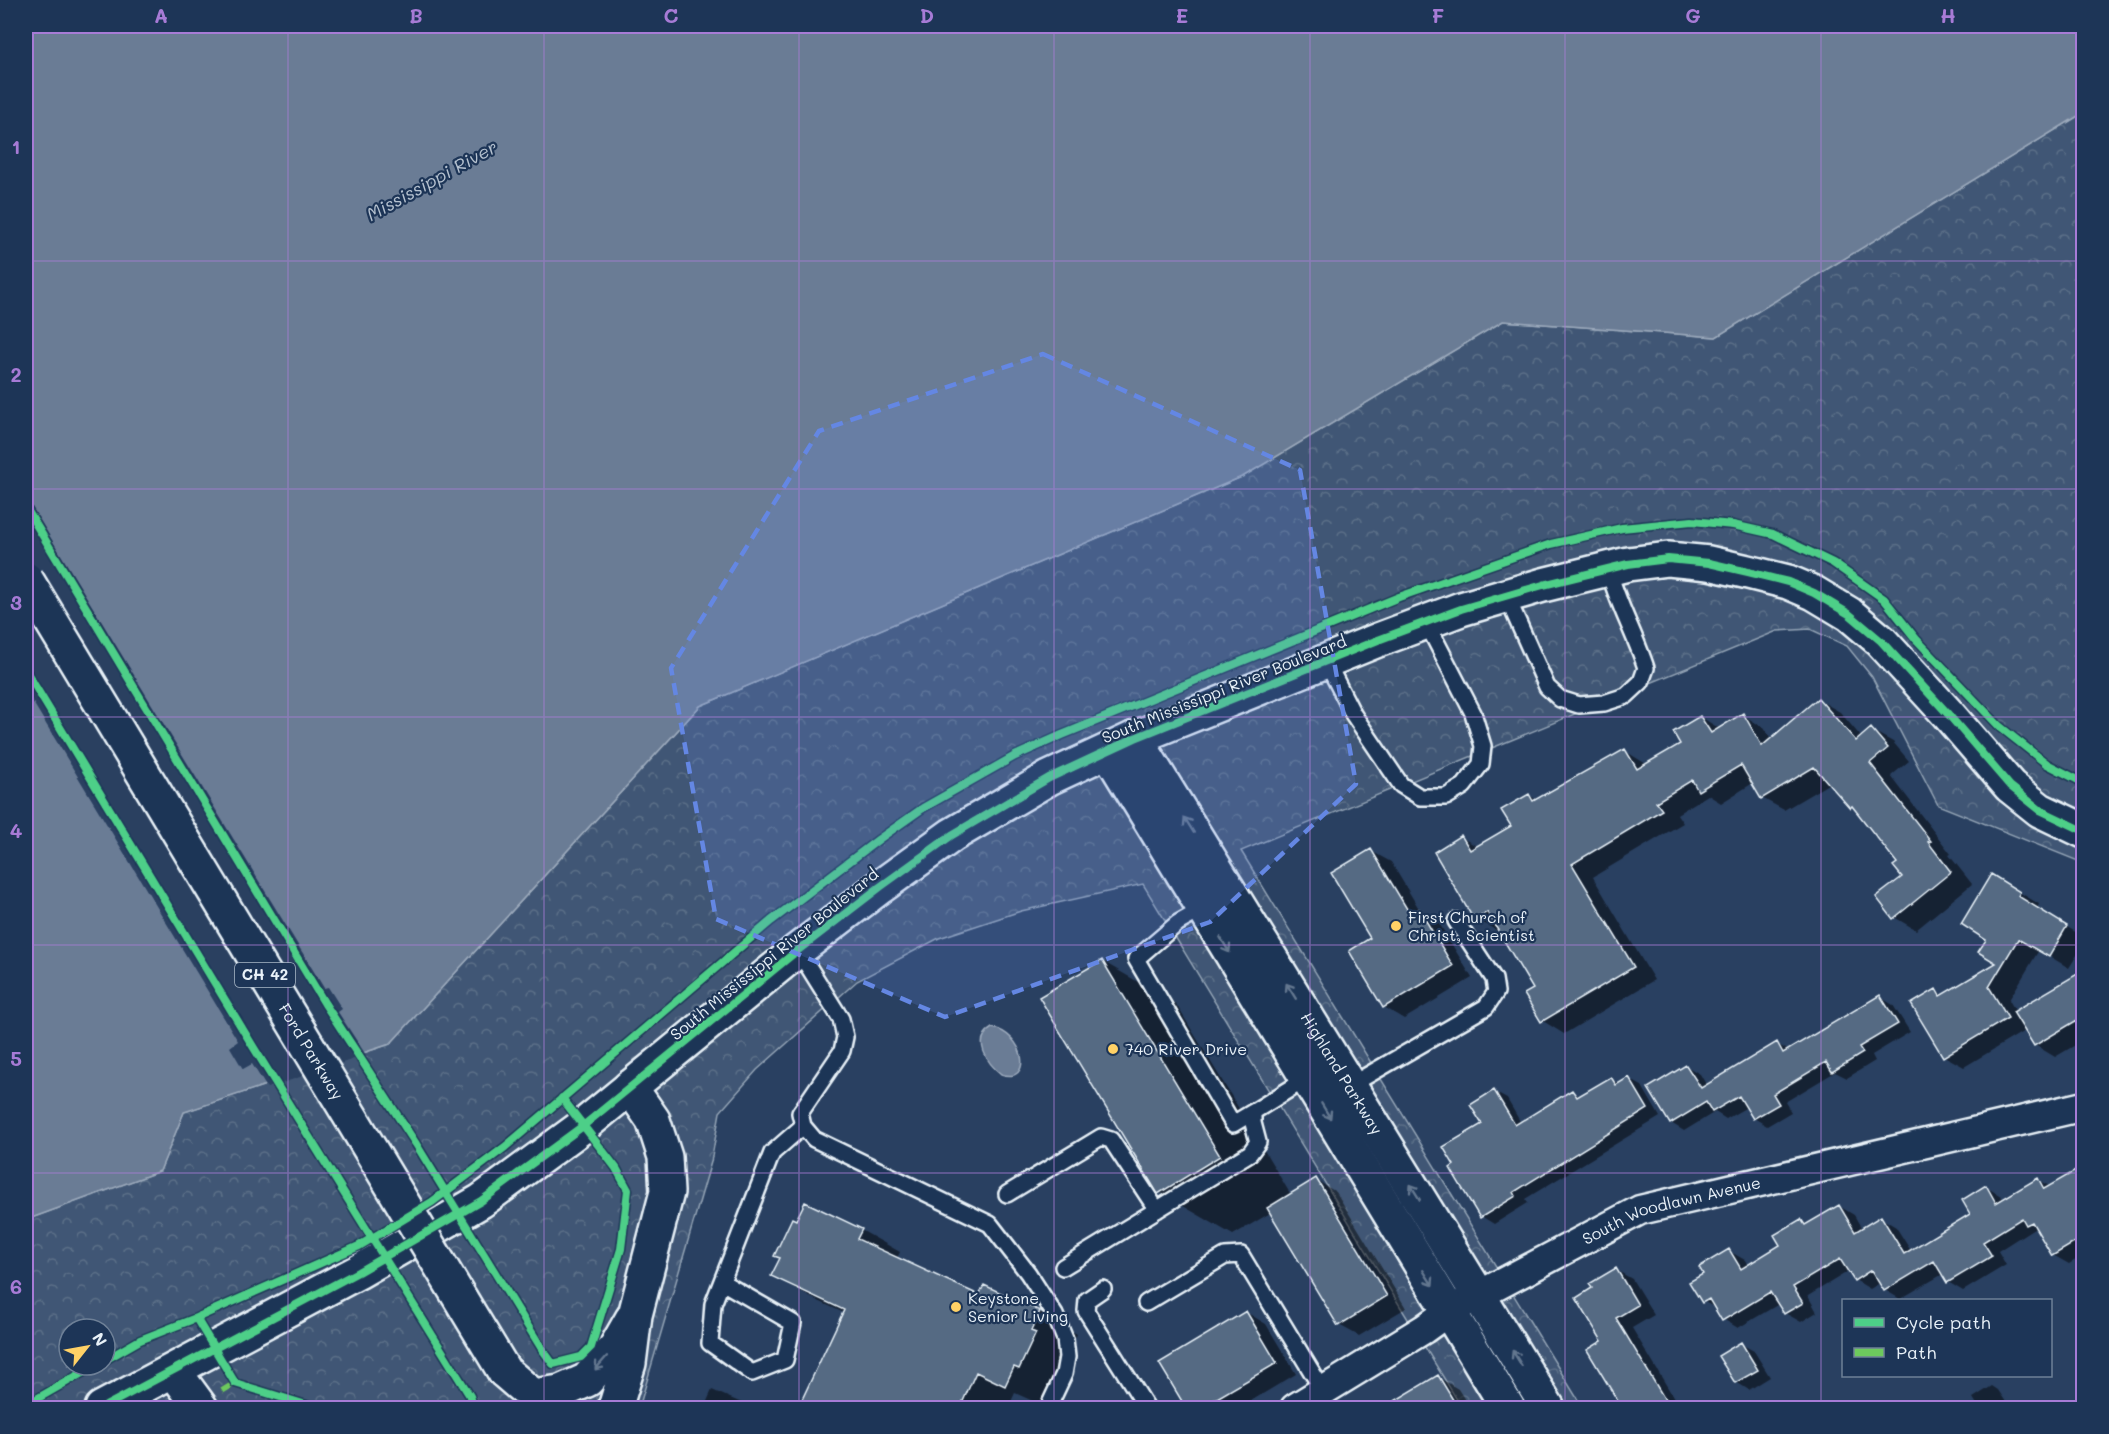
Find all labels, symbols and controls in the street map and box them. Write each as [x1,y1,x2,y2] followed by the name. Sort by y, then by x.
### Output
[154,2,168,28] text: A
[409,2,423,28] text: B
[664,2,679,28] text: C
[920,2,934,28] text: D
[1176,2,1188,28] text: E
[1432,2,1445,28] text: F
[1685,2,1701,28] text: G
[1940,2,1956,28] text: H
[12,133,20,159] text: 1
[362,134,501,226] water label: Mississippi River
[10,361,22,387] text: 2
[10,589,22,615] text: 3
[1098,630,1349,747] street label: South Mississippi River Boulevard
[1182,816,1195,833] one-way arrow
[10,817,23,843] text: 4
[665,863,882,1044] street label: South Mississippi River Boulevard
[1408,906,1535,945] place label: First Church of Christ, Scientist
[1389,919,1403,933] marker: First Church of Christ, Scientist
[1219,936,1231,953] one-way arrow
[235,963,295,987] road number: CH 42
[1284,983,1296,1000] one-way arrow
[275,999,349,1103] street label: Ford Parkway
[1297,1008,1388,1138] street label: Highland Parkway
[1125,1038,1247,1059] place label: 740 River Drive
[1106,1042,1120,1056] marker: 740 River Drive
[10,1045,22,1071] text: 5
[1320,1102,1332,1119] one-way arrow
[1578,1171,1763,1249] street label: South Woodlawn Avenue
[1409,1184,1421,1201] one-way arrow
[1422,1269,1434,1286] one-way arrow
[10,1273,22,1299] text: 6
[968,1287,1068,1326] place label: Keystone Senior Living
[1842,1299,2052,1377] legend
[949,1300,963,1314] marker: Keystone Senior Living
[1896,1310,1991,1334] text: Cycle path
[57,1317,117,1377] north arrow
[88,1328,112,1350] text: N
[1896,1340,1936,1364] text: Path
[1511,1350,1523,1367] one-way arrow
[594,1355,608,1370] one-way arrow

